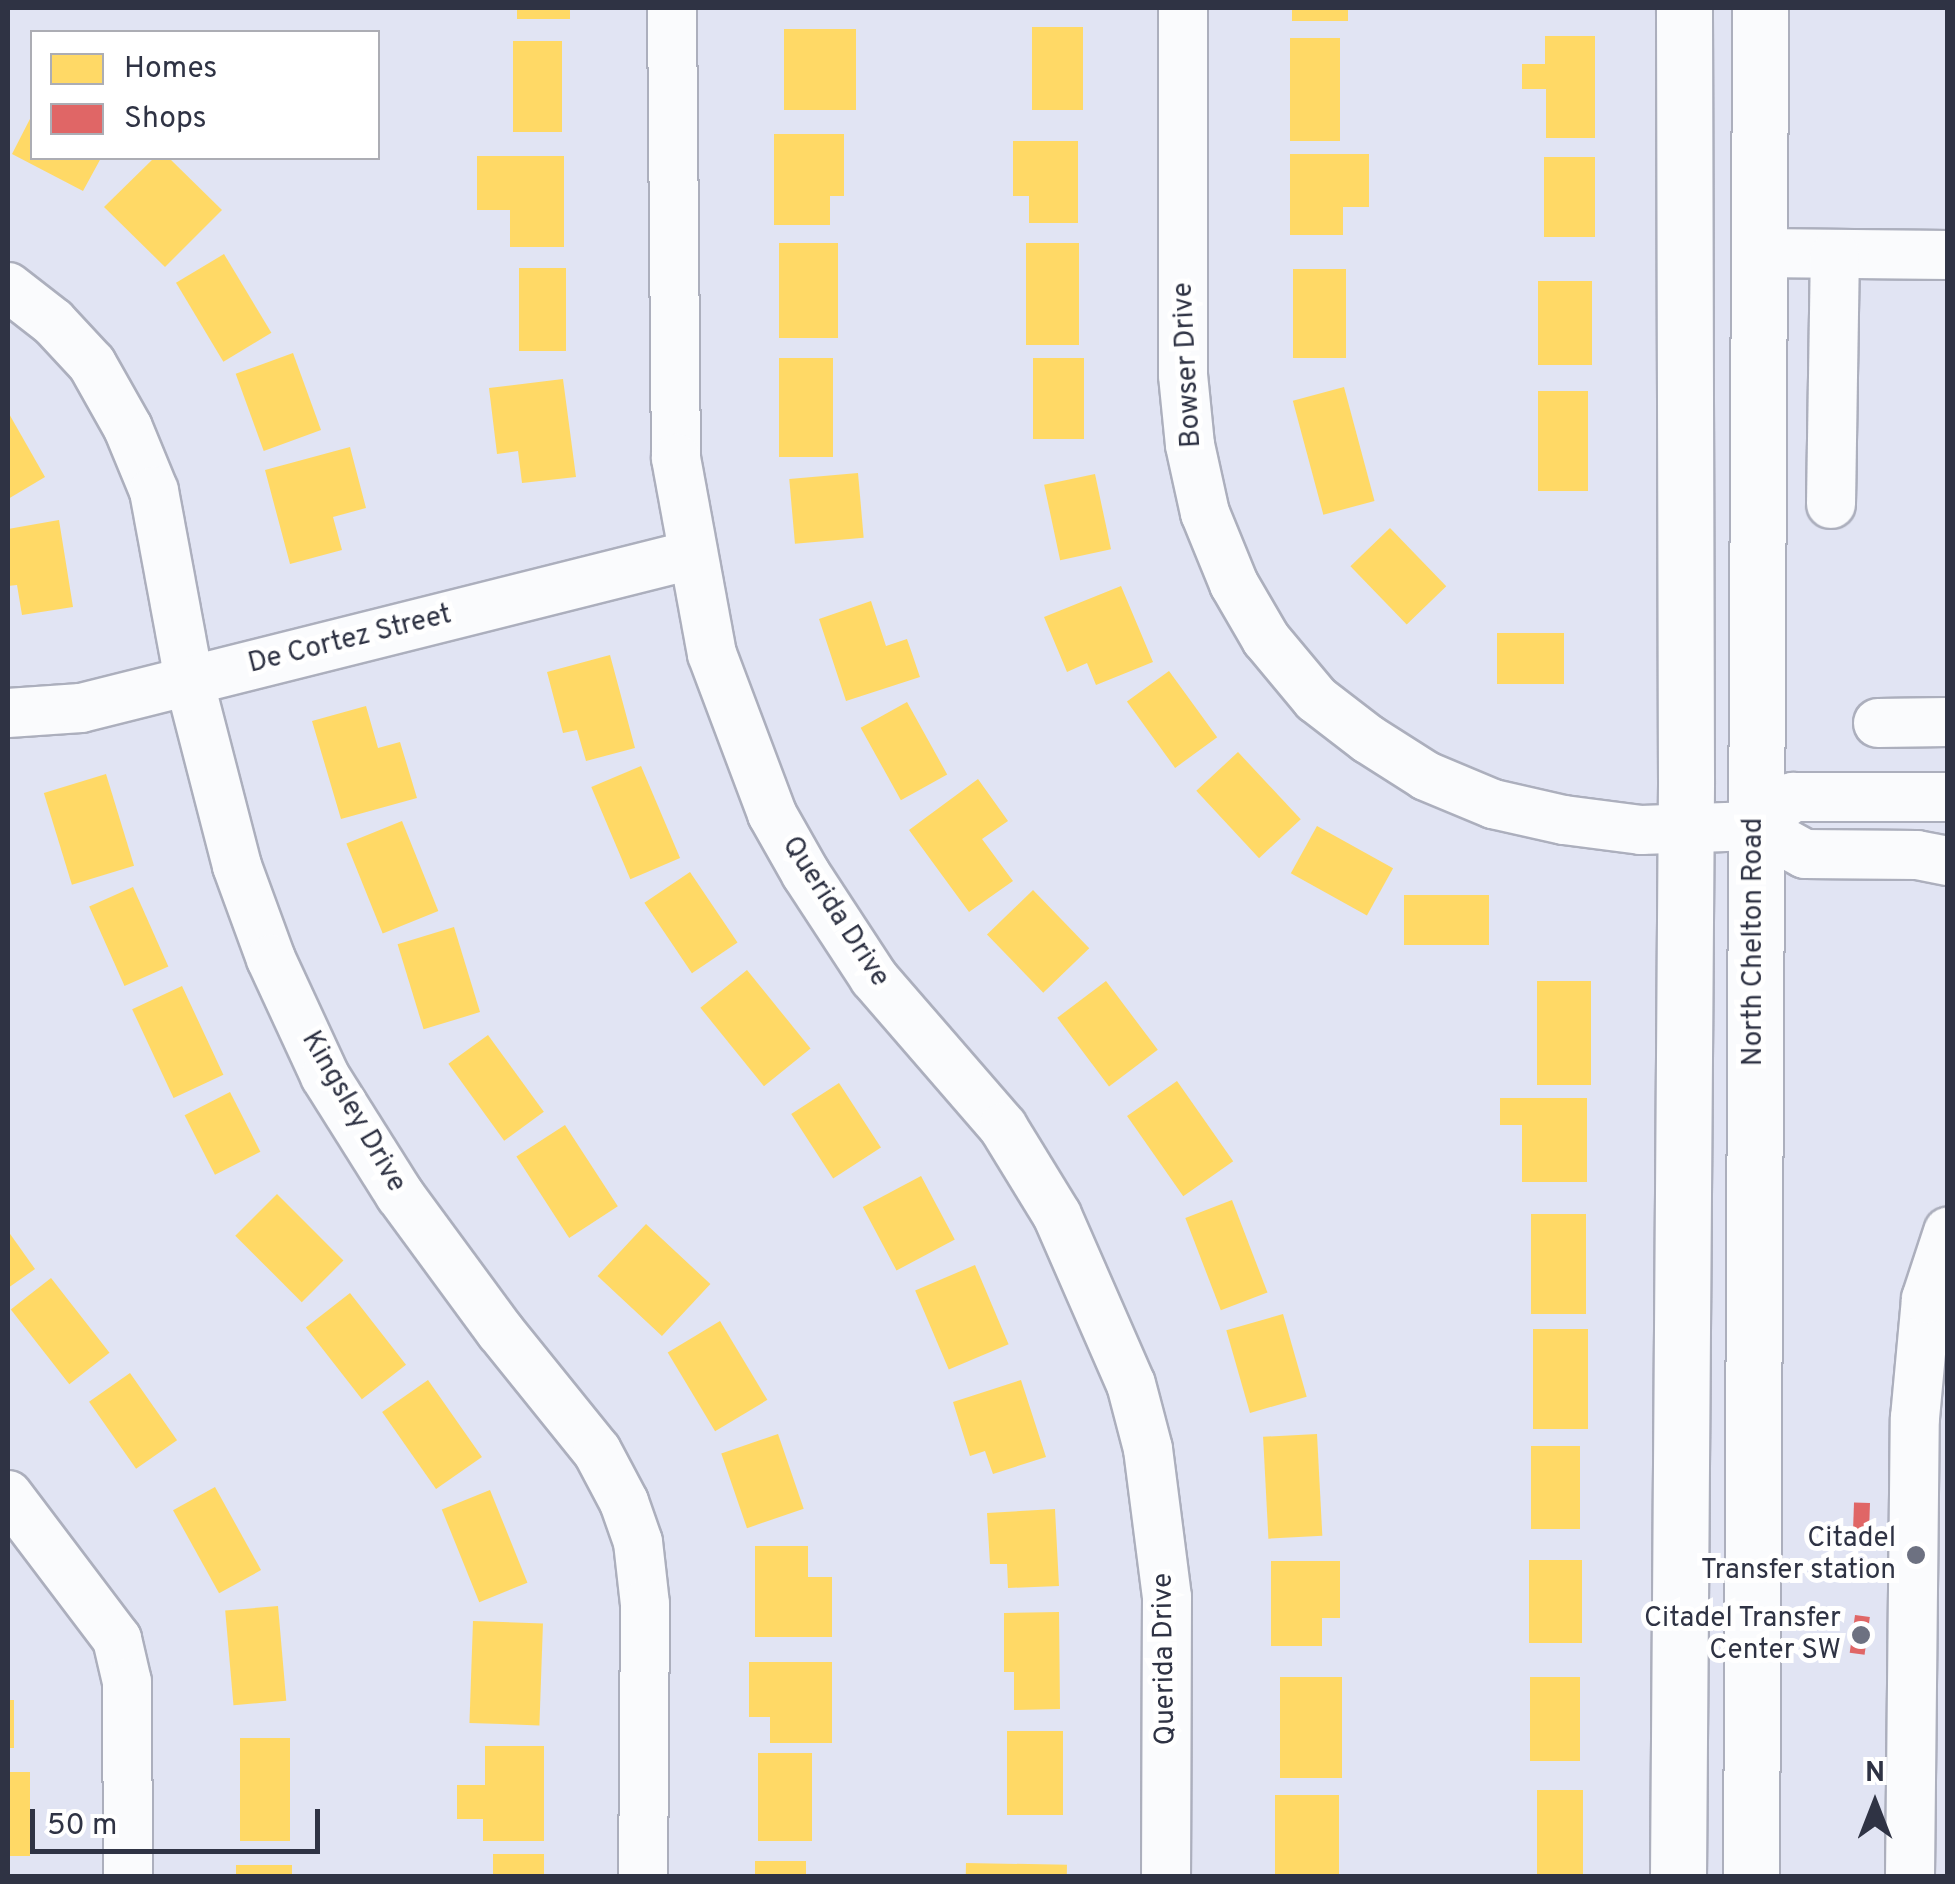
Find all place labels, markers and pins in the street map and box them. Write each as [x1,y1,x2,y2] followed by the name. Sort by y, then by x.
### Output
[1701,1522,1896,1588] place label: Citadel Transfer station
[1905,1544,1927,1566] marker: Citadel Transfer station
[1643,1602,1841,1668] place label: Citadel Transfer Center SW
[1850,1624,1872,1646] marker: Citadel Transfer Center SW

